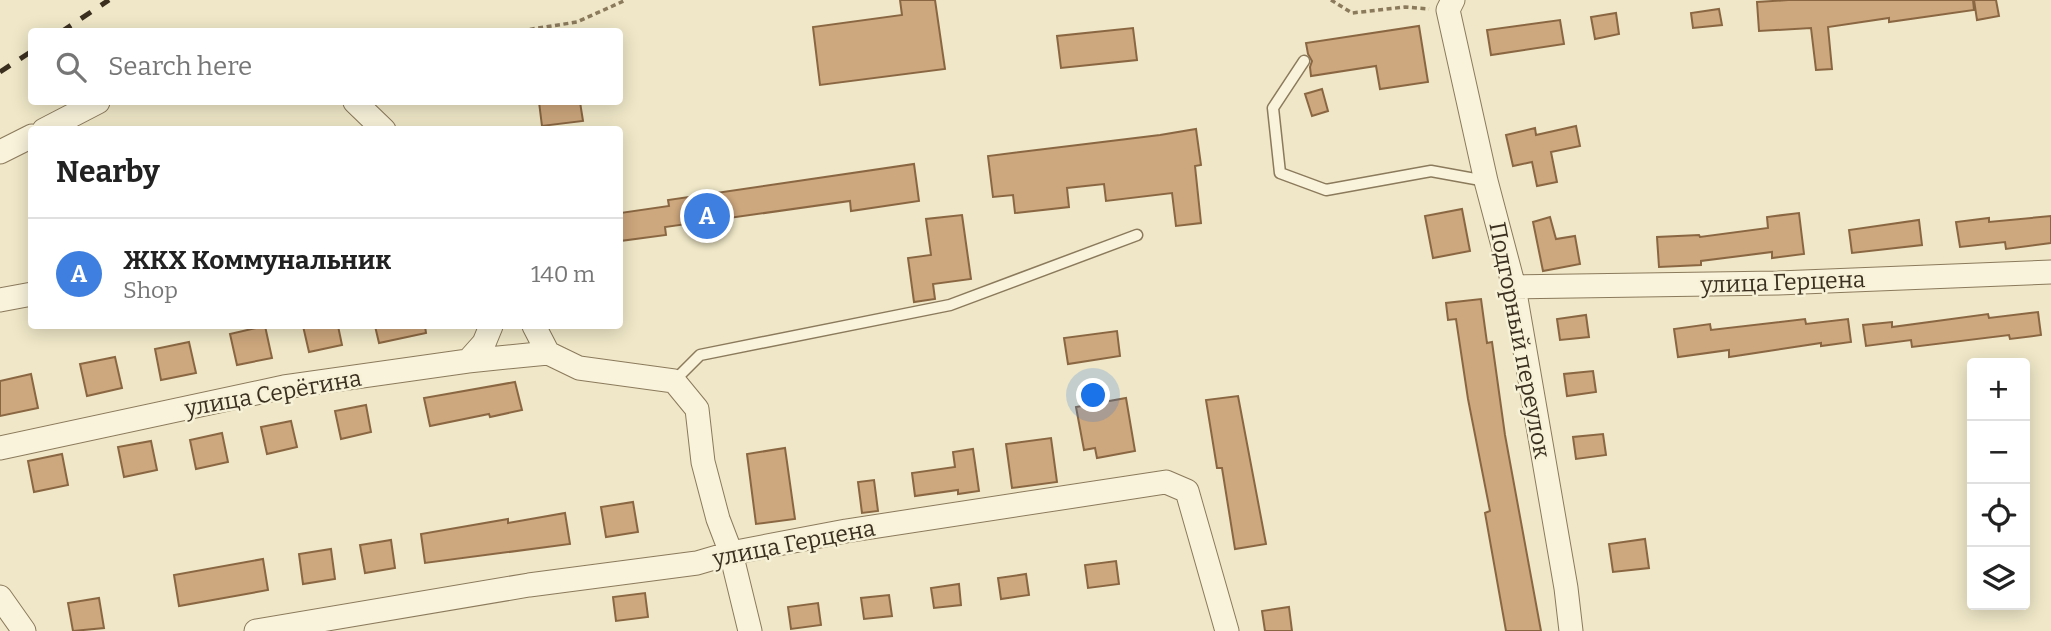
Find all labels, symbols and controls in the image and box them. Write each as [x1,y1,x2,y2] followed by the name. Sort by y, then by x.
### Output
[28,28,623,105] search box
[52,48,90,86] icon: search
[108,51,252,82] text: Search here
[56,154,160,190] text: Nearby
[684,190,730,242] pin: A
[1483,219,1557,461] street label: Подгорный переулок
[123,245,391,276] text: ЖКХ Коммунальник
[71,260,87,288] text: A
[531,260,595,288] text: 140 m
[1699,265,1866,299] street label: улица Герцена
[123,276,178,304] text: Shop
[1967,358,2030,610] map controls
[1967,358,2030,421] button: +
[181,364,364,423] street label: улица Серёгина
[1076,378,1110,412] your location
[1967,421,2030,484] button: −
[1967,484,2030,547] button: locate
[709,513,878,573] street label: улица Герцена
[1967,547,2030,610] button: layers

